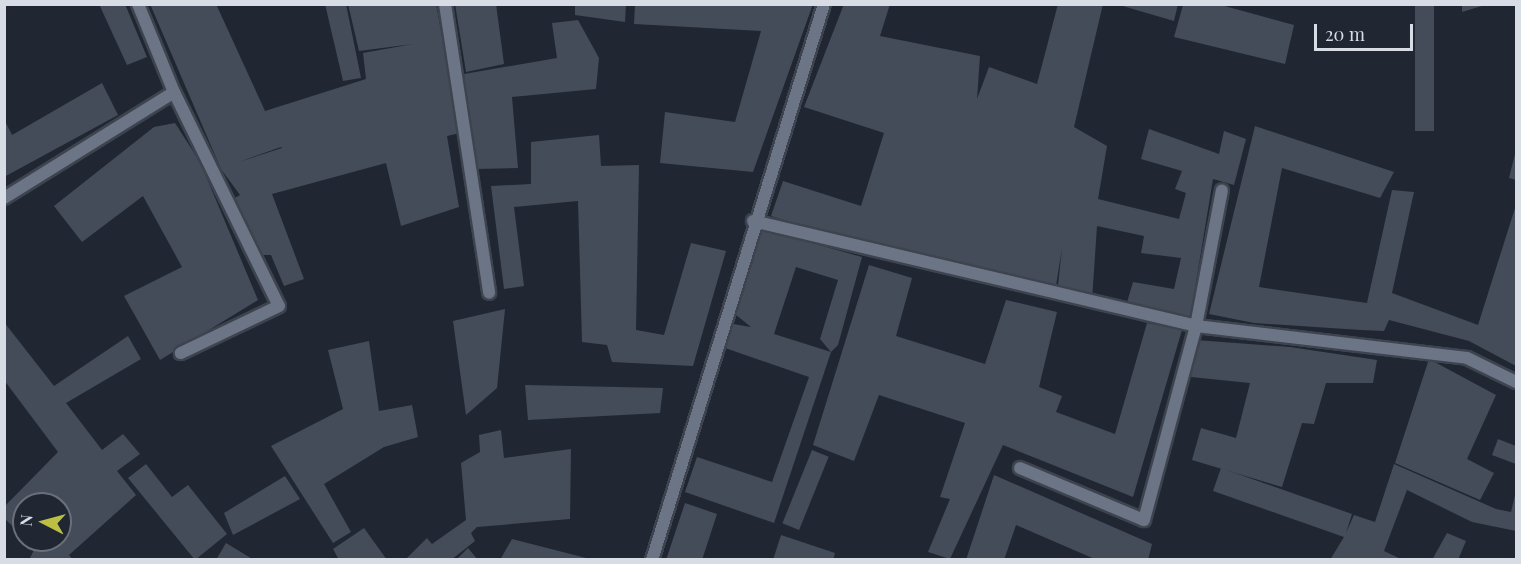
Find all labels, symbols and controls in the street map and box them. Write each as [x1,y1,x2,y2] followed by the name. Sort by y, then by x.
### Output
[1317,12,1416,50] scale bar
[1325,22,1365,46] text: 20 m
[12,492,72,552] north arrow
[15,513,37,527] text: N

